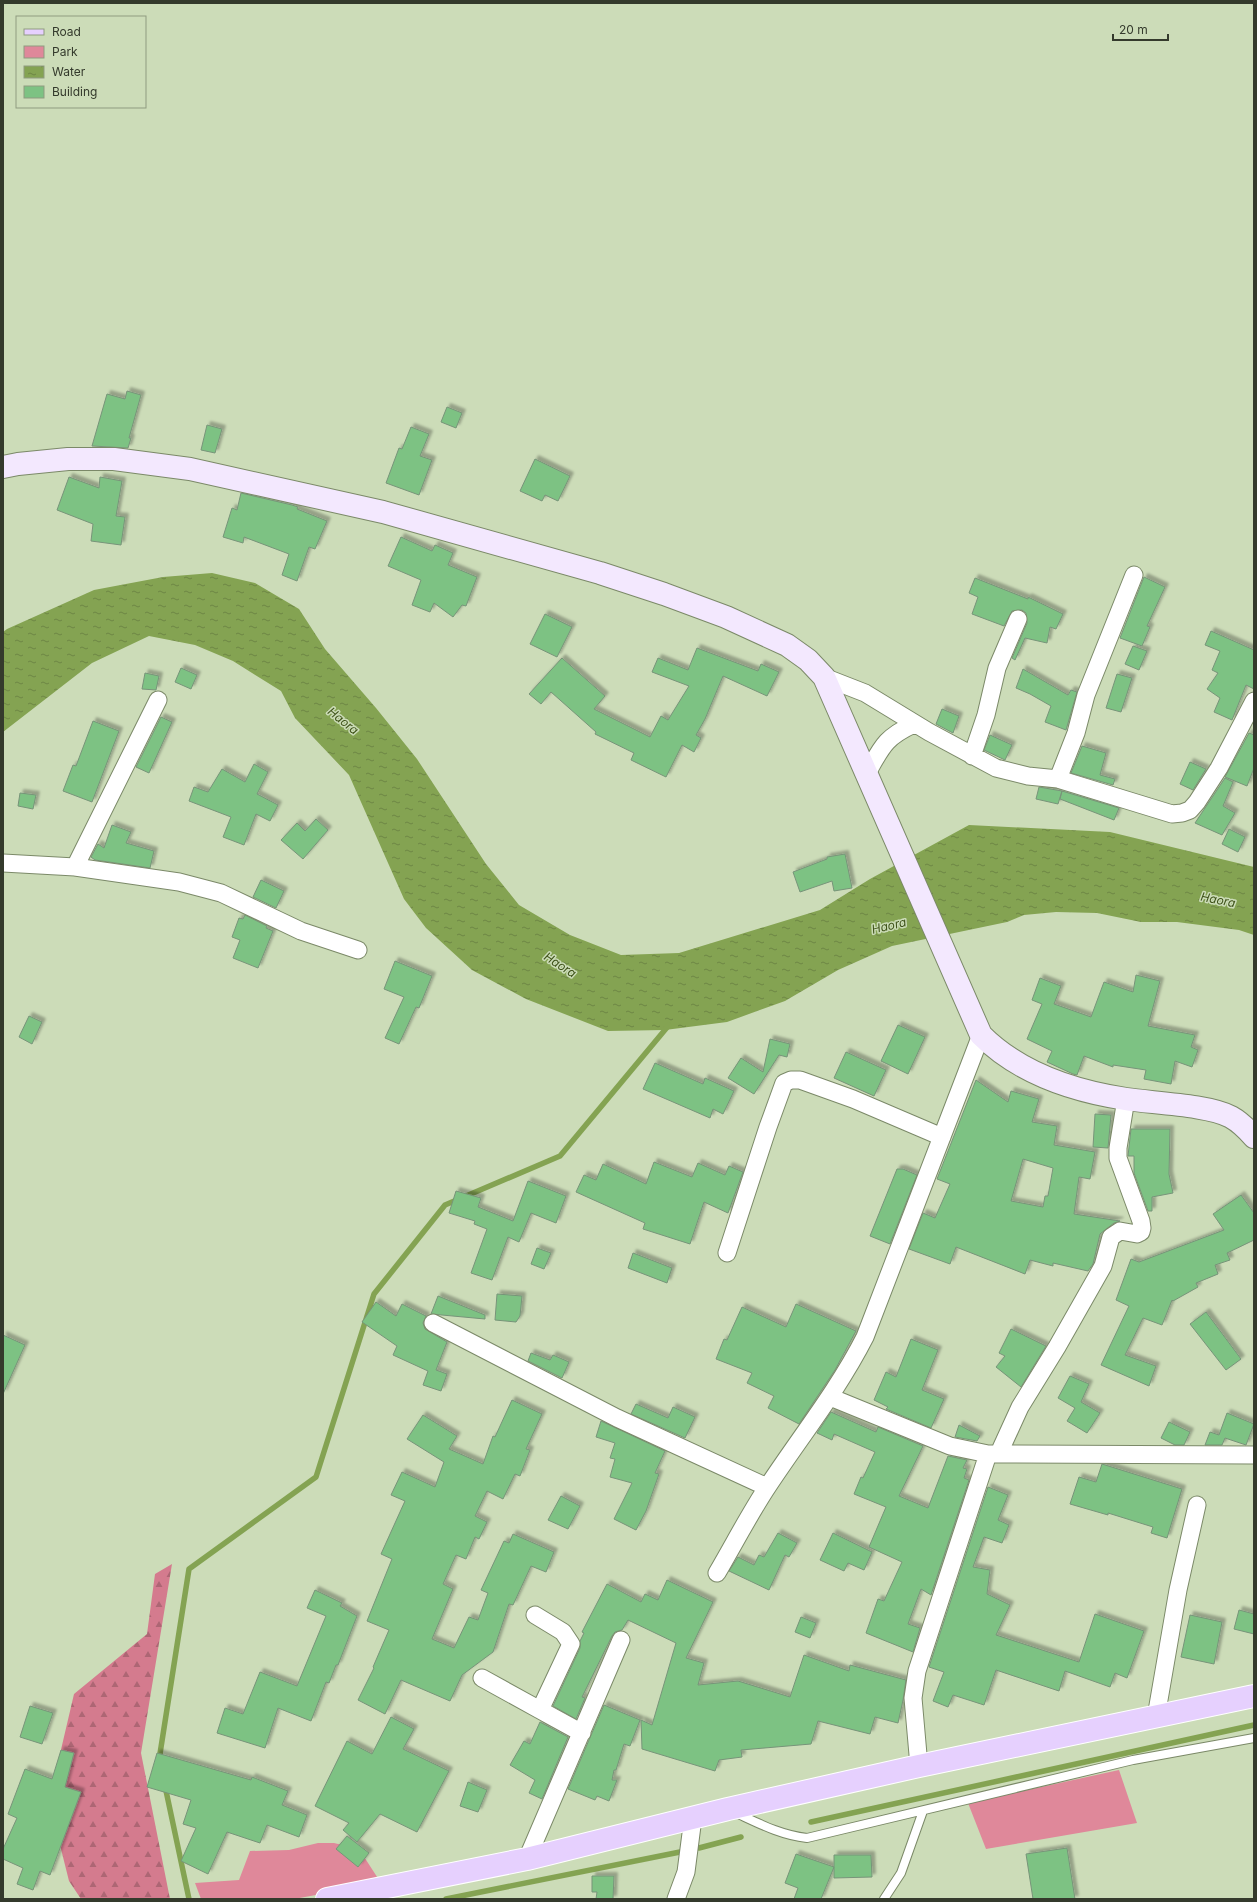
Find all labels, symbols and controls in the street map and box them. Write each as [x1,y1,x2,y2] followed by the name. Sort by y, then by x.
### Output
[16,16,146,108] legend
[1113,16,1168,42] scale bar
[1119,22,1148,37] text: 20 m
[52,24,81,39] text: Road
[52,44,78,59] text: Park
[52,64,86,79] text: Water
[52,84,97,99] text: Building
[325,704,362,738] water label: Haora
[1199,889,1237,910] water label: Haora
[870,914,908,937] water label: Haora
[541,949,579,980] water label: Haora

